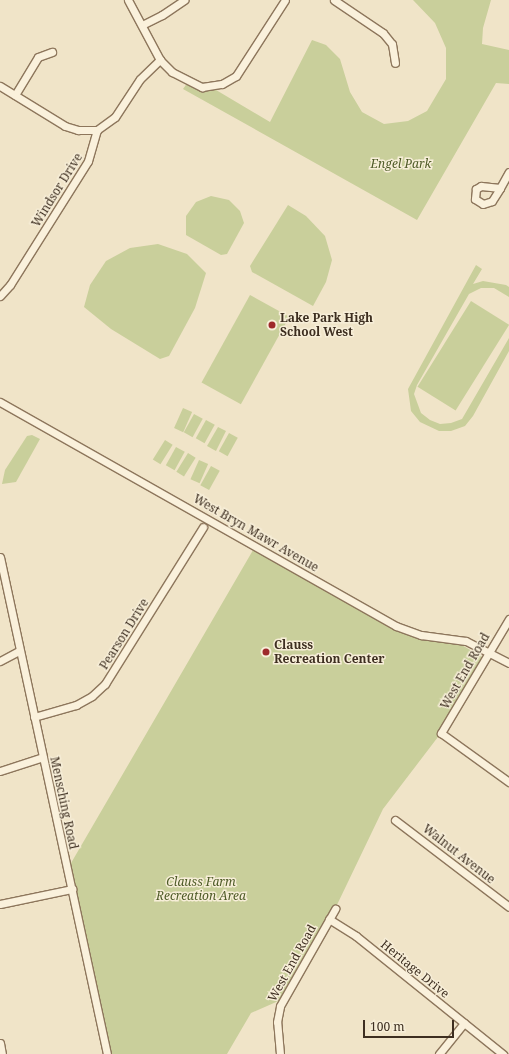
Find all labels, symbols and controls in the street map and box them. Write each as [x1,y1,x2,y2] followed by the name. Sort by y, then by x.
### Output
[29,150,85,230] street label: Windsor Drive
[371,157,431,171] park label: Engel Park
[280,311,373,339] place label: Lake Park High School West
[267,320,277,330] marker: Lake Park High School West
[191,491,321,575] street label: West Bryn Mawr Avenue
[96,596,152,672] street label: Pearson Drive
[437,630,493,712] street label: West End Road
[274,638,385,666] place label: Clauss Recreation Center
[261,647,271,657] marker: Clauss Recreation Center
[47,755,81,851] street label: Mensching Road
[420,821,498,887] street label: Walnut Avenue
[156,875,246,903] park label: Clauss Farm Recreation Area
[265,922,319,1004] street label: West End Road
[378,937,452,1001] street label: Heritage Drive
[365,1012,456,1038] scale bar
[370,1018,405,1035] text: 100 m

